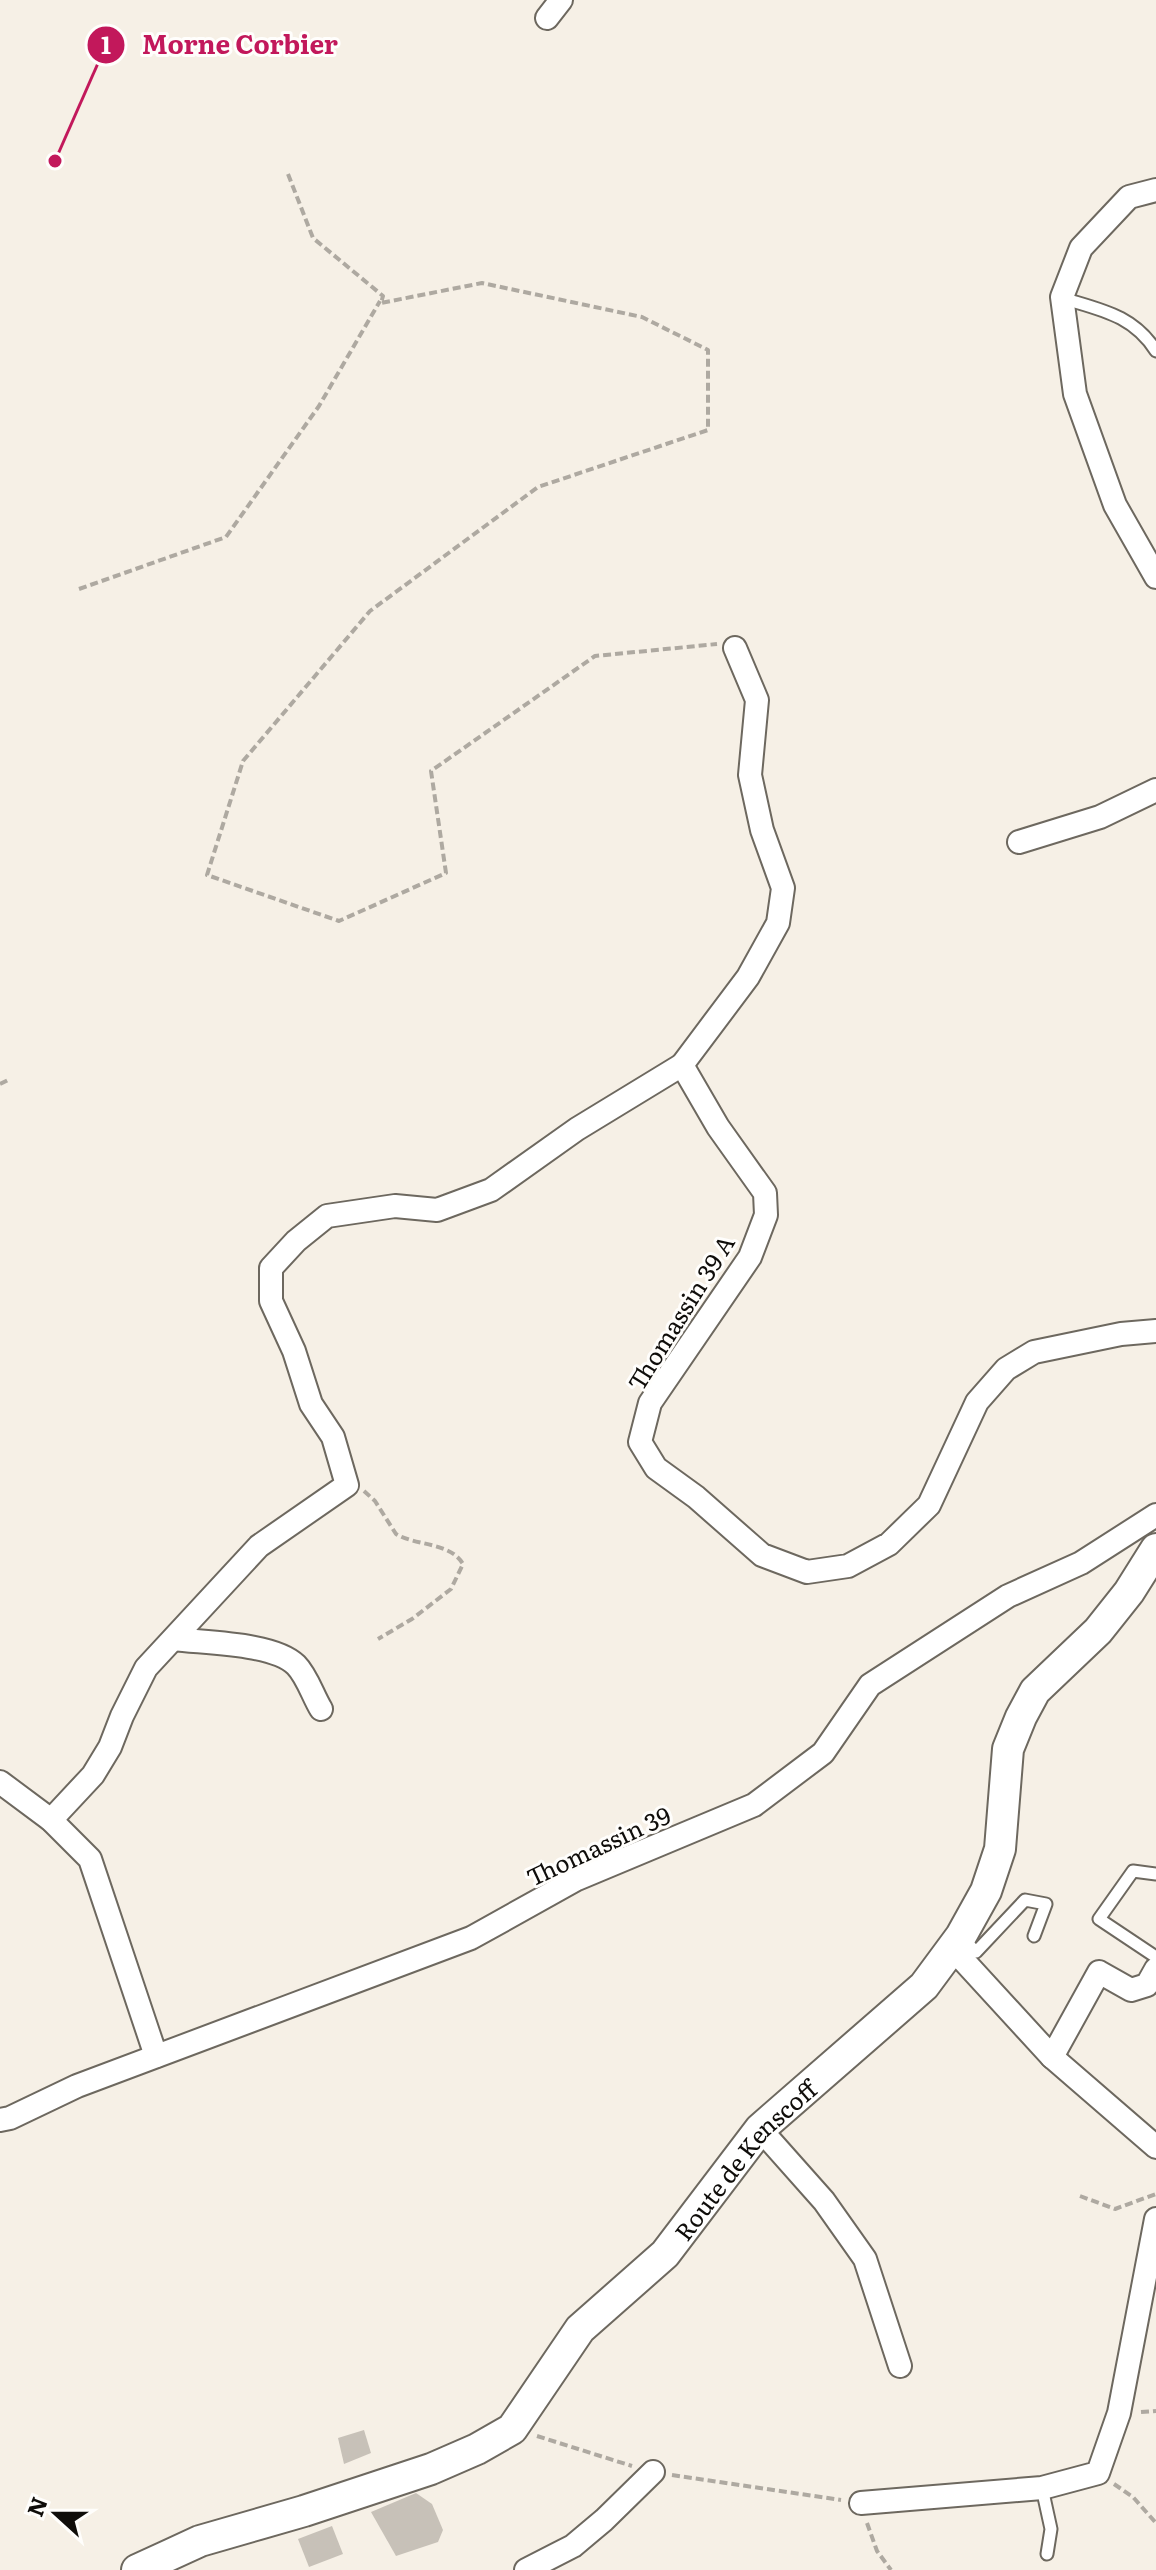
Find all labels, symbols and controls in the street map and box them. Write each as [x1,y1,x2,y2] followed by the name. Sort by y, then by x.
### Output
[86,20,354,70] callout: Morne Corbier
[142,23,338,62] text: Morne Corbier
[101,26,111,61] text: 1
[618,1227,742,1397] street label: Thomassin 39 A
[520,1796,676,1894] street label: Thomassin 39
[665,2070,824,2247] street label: Route de Kenscoff
[16,2474,96,2554] north arrow
[17,2492,55,2521] text: N

